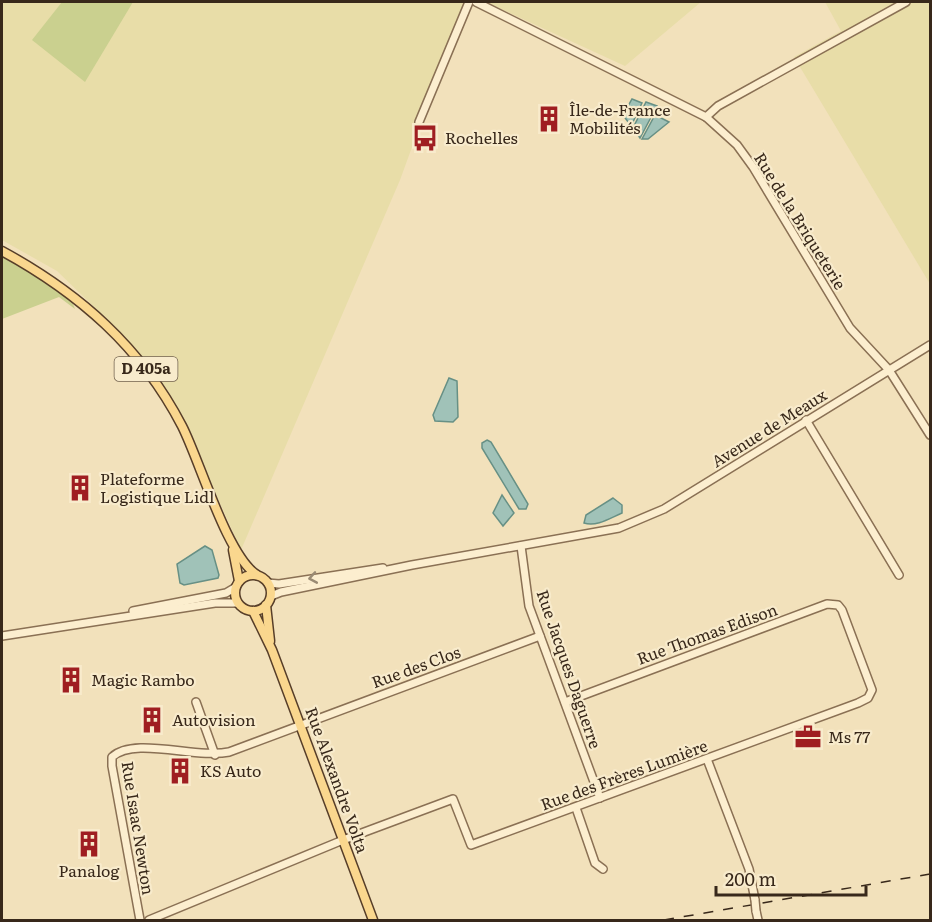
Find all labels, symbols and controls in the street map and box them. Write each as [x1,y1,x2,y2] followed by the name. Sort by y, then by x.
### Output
[569,97,671,139] place label: Île-de-France Mobilités
[534,104,564,134] building icon: Île-de-France Mobilités
[410,123,440,153] bus stop icon: Rochelles
[445,125,518,149] place label: Rochelles
[749,147,853,294] street label: Rue de la Briqueterie
[114,357,178,381] road number: D 405a
[706,382,832,472] street label: Avenue de Meaux
[100,466,214,508] place label: Plateforme Logistique Lidl
[65,473,95,503] building icon: Plateforme Logistique Lidl
[308,571,318,584] one-way arrow
[531,586,608,751] street label: Rue Jacques Daguerre
[633,596,781,670] street label: Rue Thomas Edison
[368,639,464,693] street label: Rue des Clos
[56,665,86,695] building icon: Magic Rambo
[91,667,195,691] place label: Magic Rambo
[300,703,376,856] street label: Rue Alexandre Volta
[137,705,167,735] building icon: Autovision
[172,707,256,731] place label: Autovision
[793,722,823,752] office icon: Ms 77
[828,724,870,748] place label: Ms 77
[537,733,711,815] street label: Rue des Frères Lumière
[165,756,195,786] building icon: KS Auto
[200,758,261,782] place label: KS Auto
[117,759,161,897] street label: Rue Isaac Newton
[74,829,104,859] building icon: Panalog
[59,858,119,882] place label: Panalog
[716,859,866,897] scale bar
[725,865,776,892] text: 200 m

